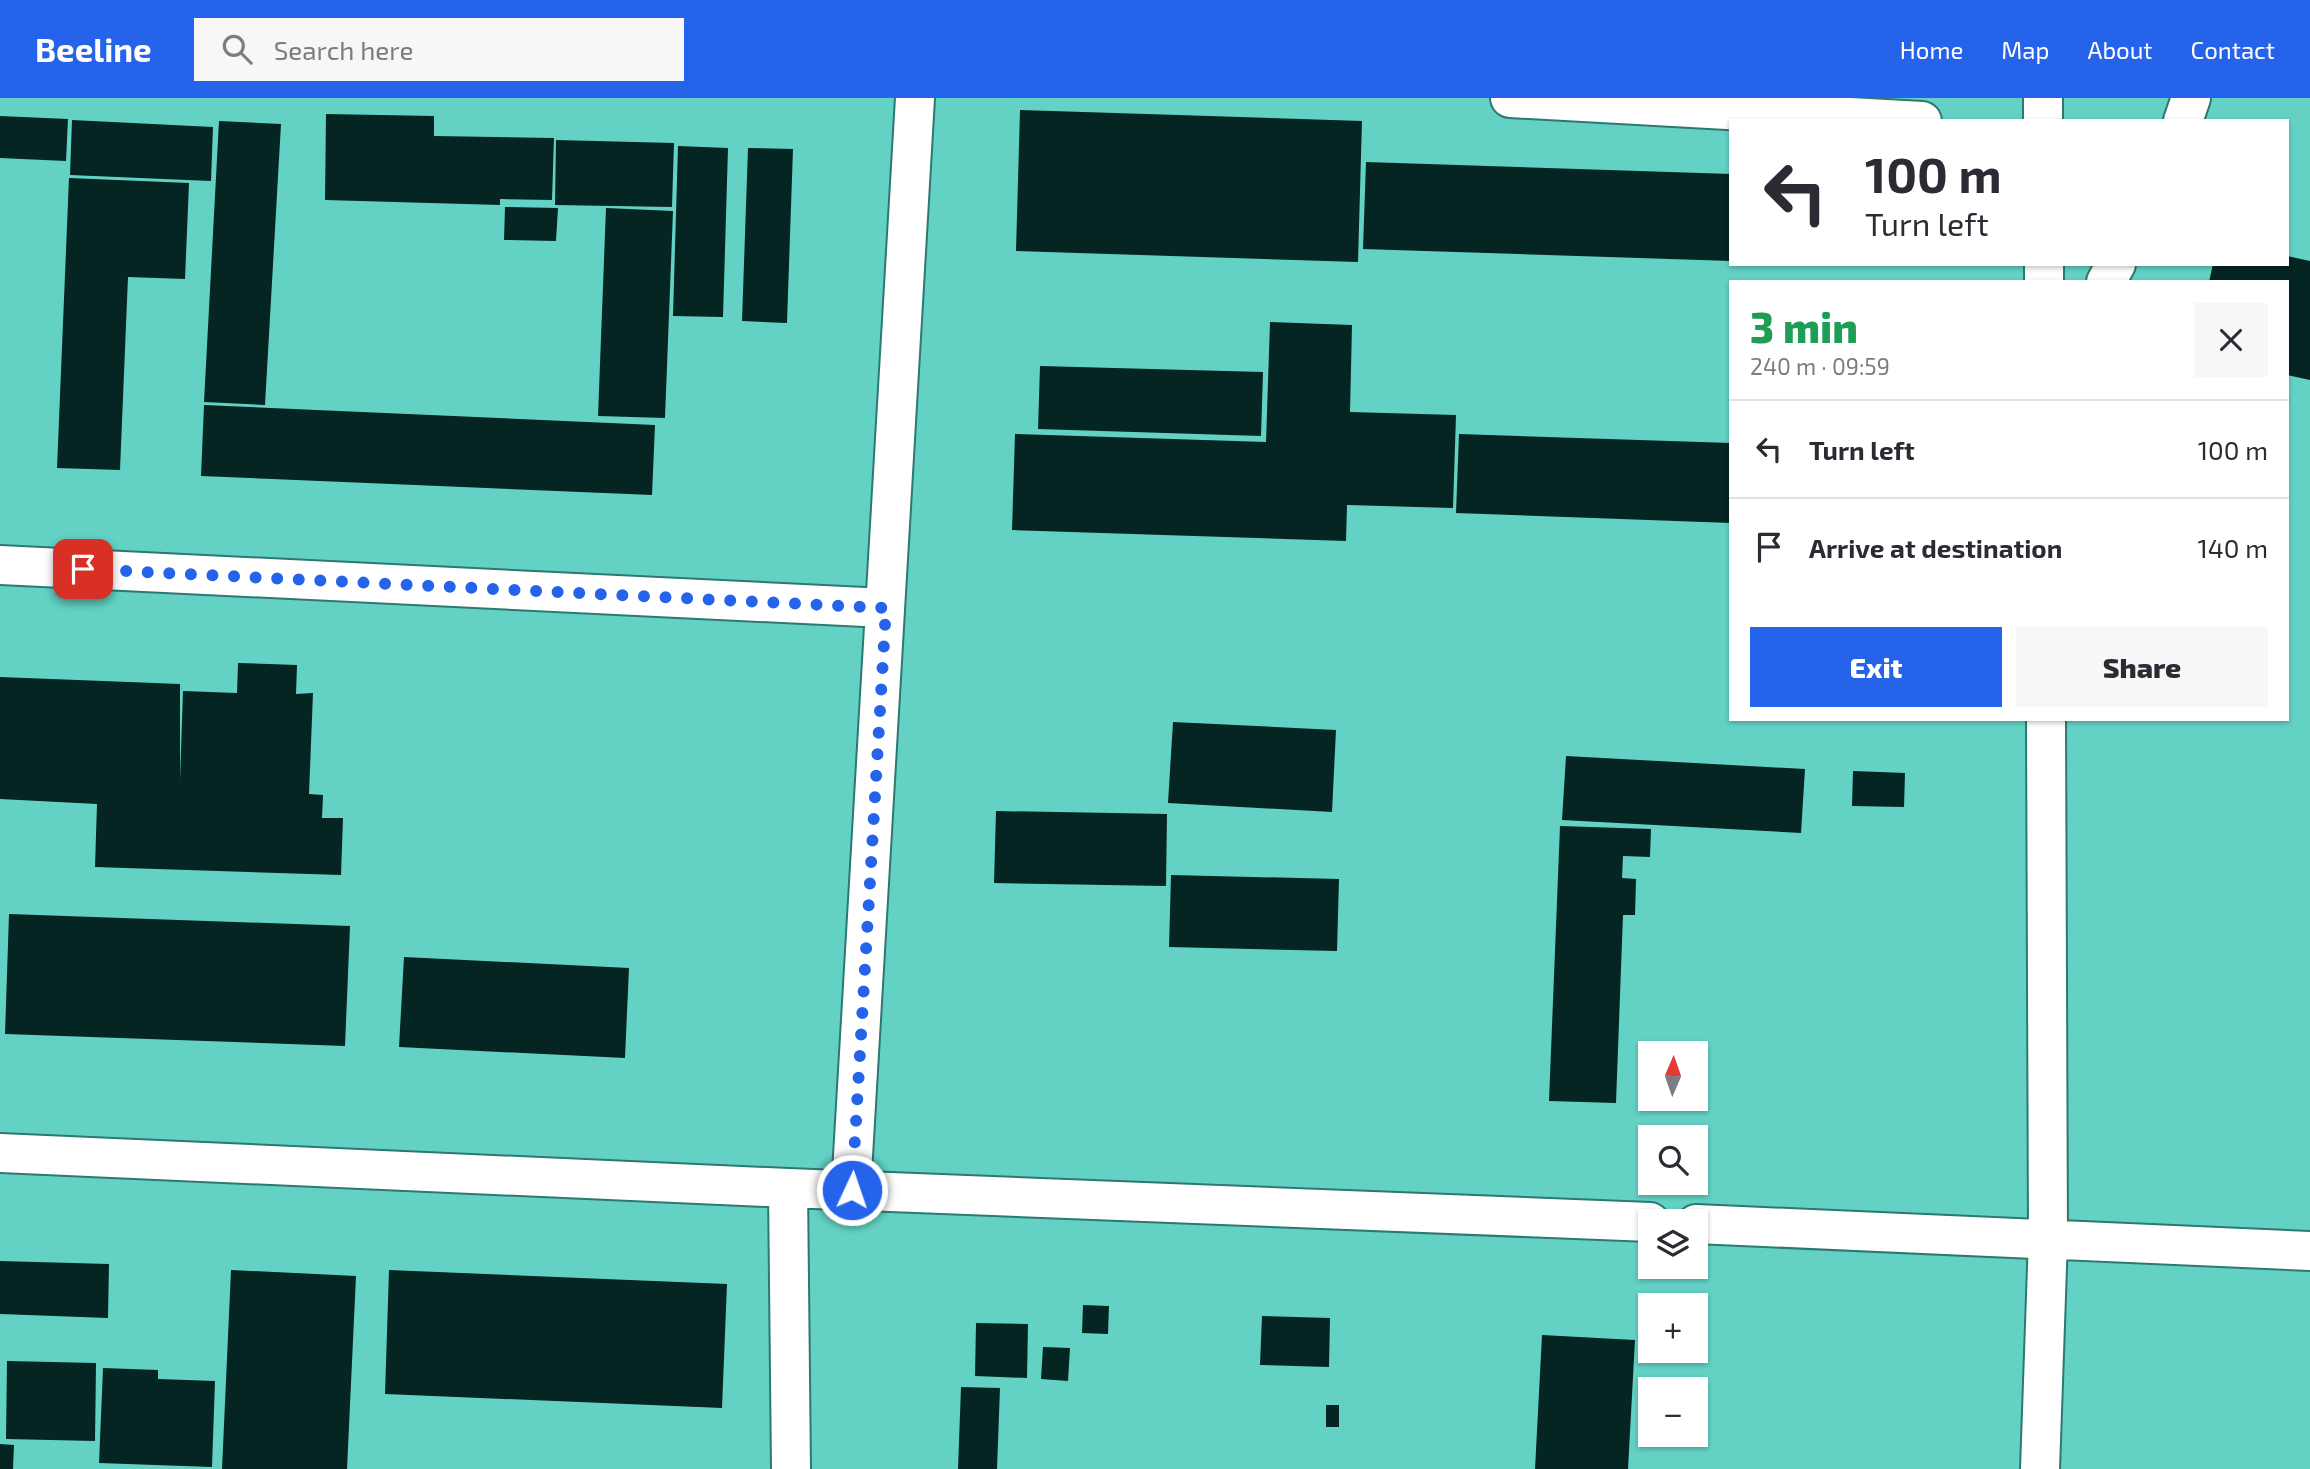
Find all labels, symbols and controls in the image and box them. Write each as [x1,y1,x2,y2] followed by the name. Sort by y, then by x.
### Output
[194,18,684,81] search box
[35,29,152,69] text: Beeline
[218,30,256,68] icon: search
[274,34,413,65] text: Search here
[1900,35,1963,64] text: Home
[2001,35,2049,64] text: Map
[2087,35,2153,64] text: About
[2191,35,2275,64] text: Contact
[1865,144,2002,203] text: 100 m
[1750,147,1841,238] icon: left
[1865,204,1989,242] text: Turn left
[1750,301,1858,351] text: 3 min
[2194,303,2268,377] button: close
[1750,352,1890,380] text: 240 m · 09:59
[1750,430,1788,468] icon: left
[1809,434,1915,465] text: Turn left
[2198,434,2268,465] text: 100 m
[1750,528,1788,566] icon: arrive
[1809,532,2062,563] text: Arrive at destination
[2197,532,2268,563] text: 140 m
[53,539,113,599] pin
[64,550,102,588] icon: arrive
[1750,627,2002,707] button: Exit
[2016,627,2268,707] button: Share
[1638,1041,1708,1111] north arrow
[1638,1041,1708,1447] map controls
[1638,1125,1708,1195] button: search
[815,1153,889,1227] position arrow
[1638,1209,1708,1279] button: layers
[1638,1293,1708,1363] button: +
[1638,1377,1708,1447] button: −

